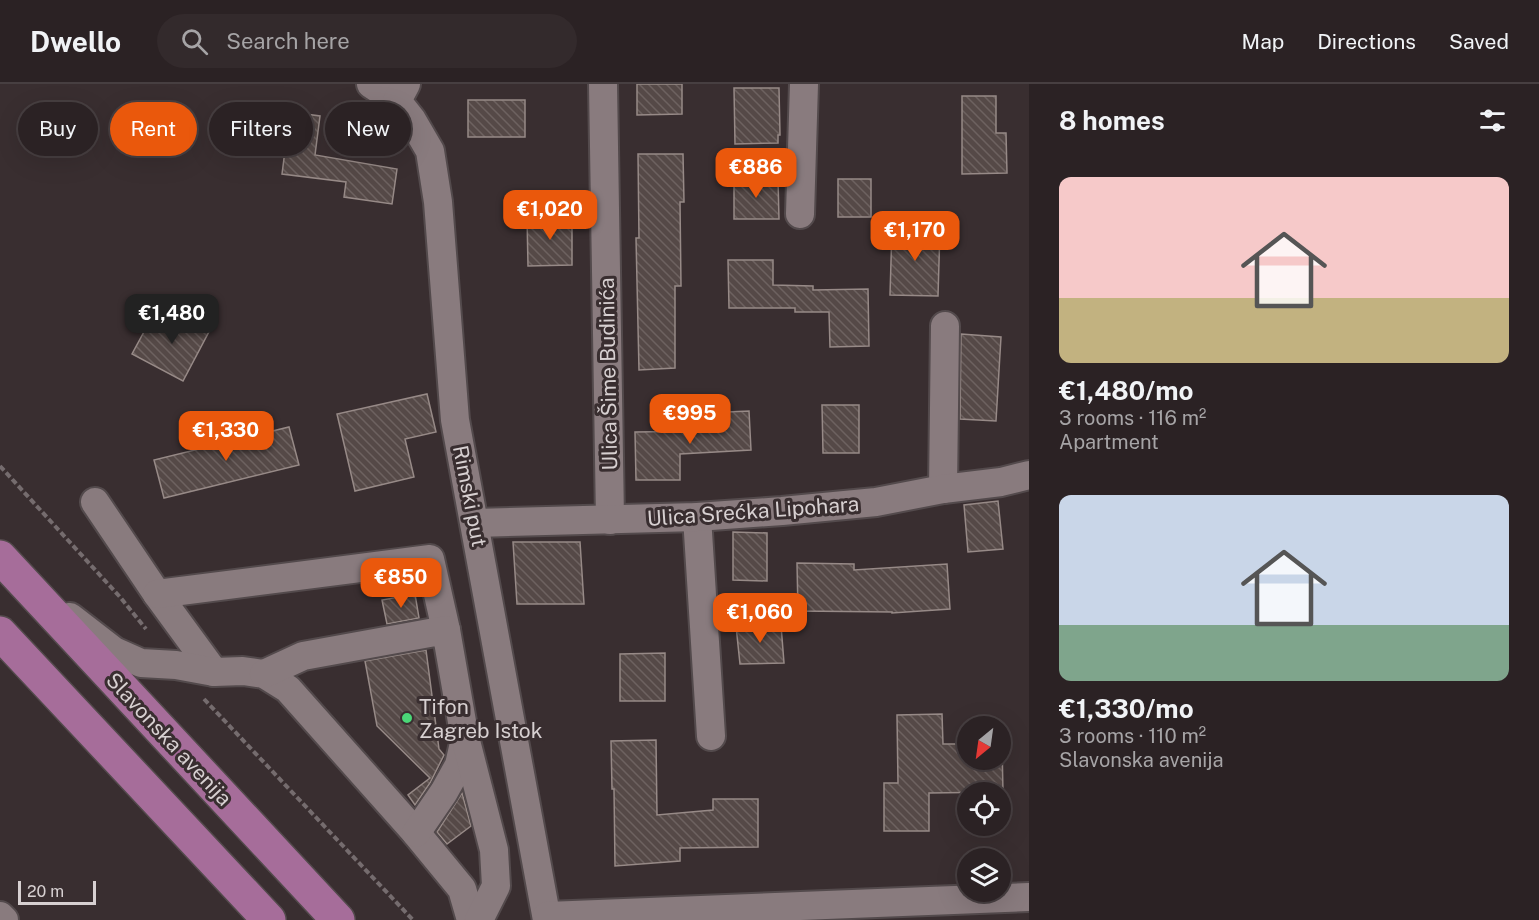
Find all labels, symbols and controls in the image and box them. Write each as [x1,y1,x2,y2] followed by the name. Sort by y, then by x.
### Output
[157,14,577,68] search box
[30,25,121,58] text: Dwello
[178,25,211,58] icon: search
[226,28,350,54] text: Search here
[1242,29,1284,54] text: Map
[1317,29,1416,54] text: Directions
[1449,29,1509,54] text: Saved
[18,102,98,156] chip: Buy
[110,102,197,156] chip: Rent
[209,102,313,156] chip: Filters
[325,102,411,156] chip: New
[1476,104,1509,137] icon: filters
[1059,105,1165,136] text: 8 homes
[720,148,792,199] pin: €886
[730,155,782,179] text: €886
[501,190,599,241] pin: €1,020
[517,197,583,221] text: €1,020
[866,211,964,262] pin: €1,170
[1230,216,1338,324] icon: home
[885,218,945,242] text: €1,170
[594,277,622,471] street label: Ulica Šime Budinića
[123,294,221,345] pin: €1,480
[139,301,205,325] text: €1,480
[1059,375,1194,406] text: €1,480/mo
[654,394,726,445] pin: €995
[664,401,716,425] text: €995
[1059,406,1206,430] text: 3 rooms · 116 m²
[177,411,275,462] pin: €1,330
[193,418,259,442] text: €1,330
[1059,430,1159,454] text: Apartment
[448,443,492,549] street label: Rimski put
[646,491,860,531] street label: Ulica Srećka Lipohara
[1230,534,1338,642] icon: home
[365,558,437,609] pin: €850
[375,565,427,589] text: €850
[711,593,809,644] pin: €1,060
[727,600,793,624] text: €1,060
[101,667,237,811] street label: Slavonska avenija
[1059,693,1194,724] text: €1,330/mo
[419,694,543,743] place label: Tifon Zagreb Istok
[400,711,414,725] marker: Tifon Zagreb Istok
[957,716,1011,770] north arrow
[957,716,1011,902] map controls
[1059,724,1206,748] text: 3 rooms · 110 m²
[1059,748,1223,772] text: Slavonska avenija
[957,782,1011,836] button: locate
[957,848,1011,902] button: layers
[18,878,96,906] scale bar
[27,882,64,901] text: 20 m

